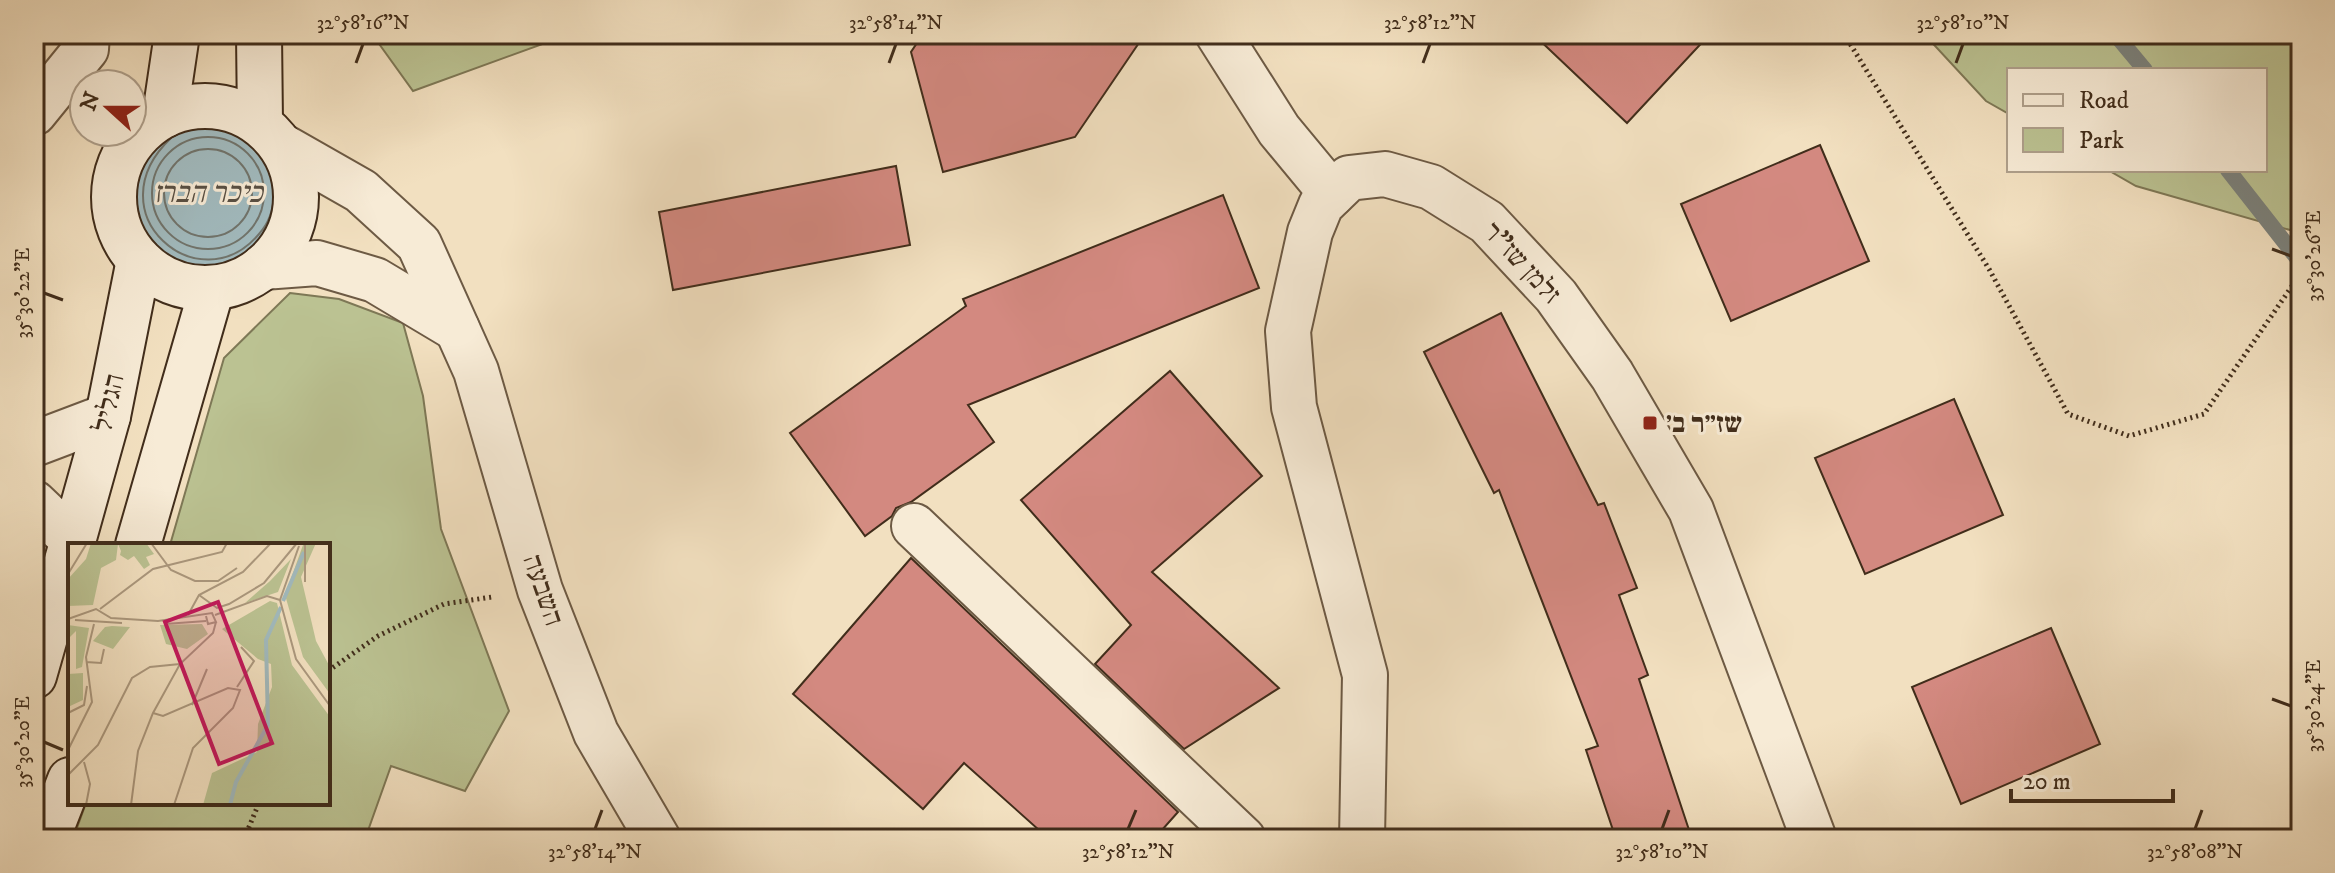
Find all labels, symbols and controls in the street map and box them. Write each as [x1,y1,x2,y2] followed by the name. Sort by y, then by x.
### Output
[317,11,409,36] text: 32°58'16"N
[849,11,943,36] text: 32°58'14"N
[1384,11,1476,36] text: 32°58'12"N
[1916,11,2010,36] text: 32°58'10"N
[68,68,148,148] north arrow
[2007,68,2267,172] legend
[2079,86,2129,116] text: Road
[75,88,107,115] text: N
[2079,126,2124,156] text: Park
[153,175,264,212] water label: כיכר הברז
[2302,210,2327,302] text: 35°30'26"E
[1475,215,1569,311] street label: זלמן שז"ר
[11,248,36,338] text: 35°30'22"E
[85,370,133,436] street label: הגליל
[1666,406,1742,441] place label: שז״ר ב׳
[1641,414,1659,432] marker: שז״ר ב׳
[68,543,330,805] inset map
[514,549,572,631] street label: השבעה
[2302,660,2327,752] text: 35°30'24"E
[11,696,36,788] text: 35°30'20"E
[2011,753,2173,803] scale bar
[2023,767,2071,797] text: 20 m
[548,840,642,865] text: 32°58'14"N
[1082,840,1174,865] text: 32°58'12"N
[1615,840,1709,865] text: 32°58'10"N
[2147,840,2243,865] text: 32°58'08"N

